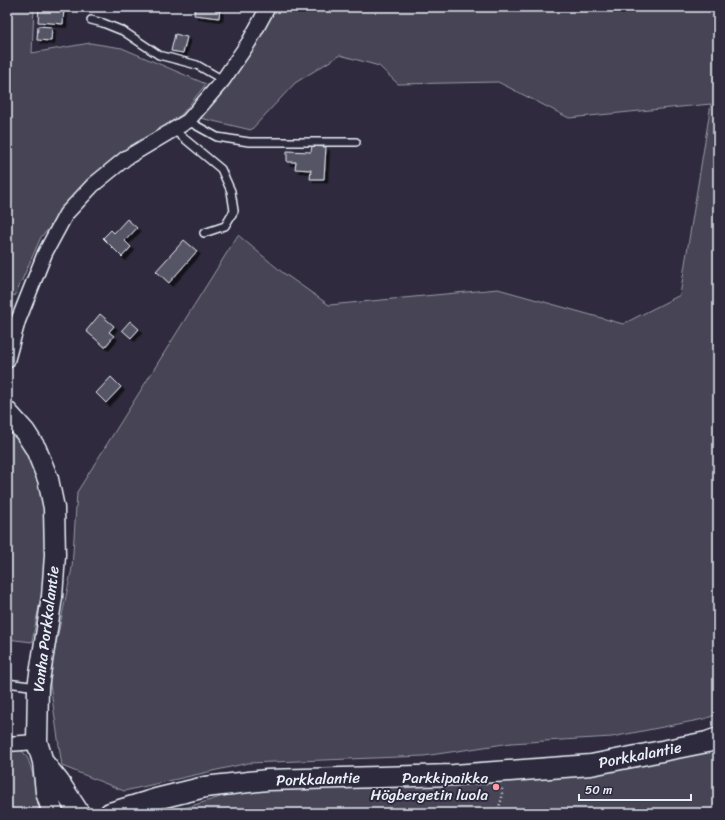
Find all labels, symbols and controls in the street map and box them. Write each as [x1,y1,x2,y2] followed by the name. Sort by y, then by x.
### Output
[25,564,67,694] street label: Vanha Porkkalantie
[596,734,684,776] street label: Porkkalantie
[276,765,361,793] street label: Porkkalantie
[371,765,488,808] place label: Parkkipaikka Högbergetin luola
[579,776,691,802] scale bar
[585,779,612,801] text: 50 m
[491,782,501,792] marker: Parkkipaikka Högbergetin luola

